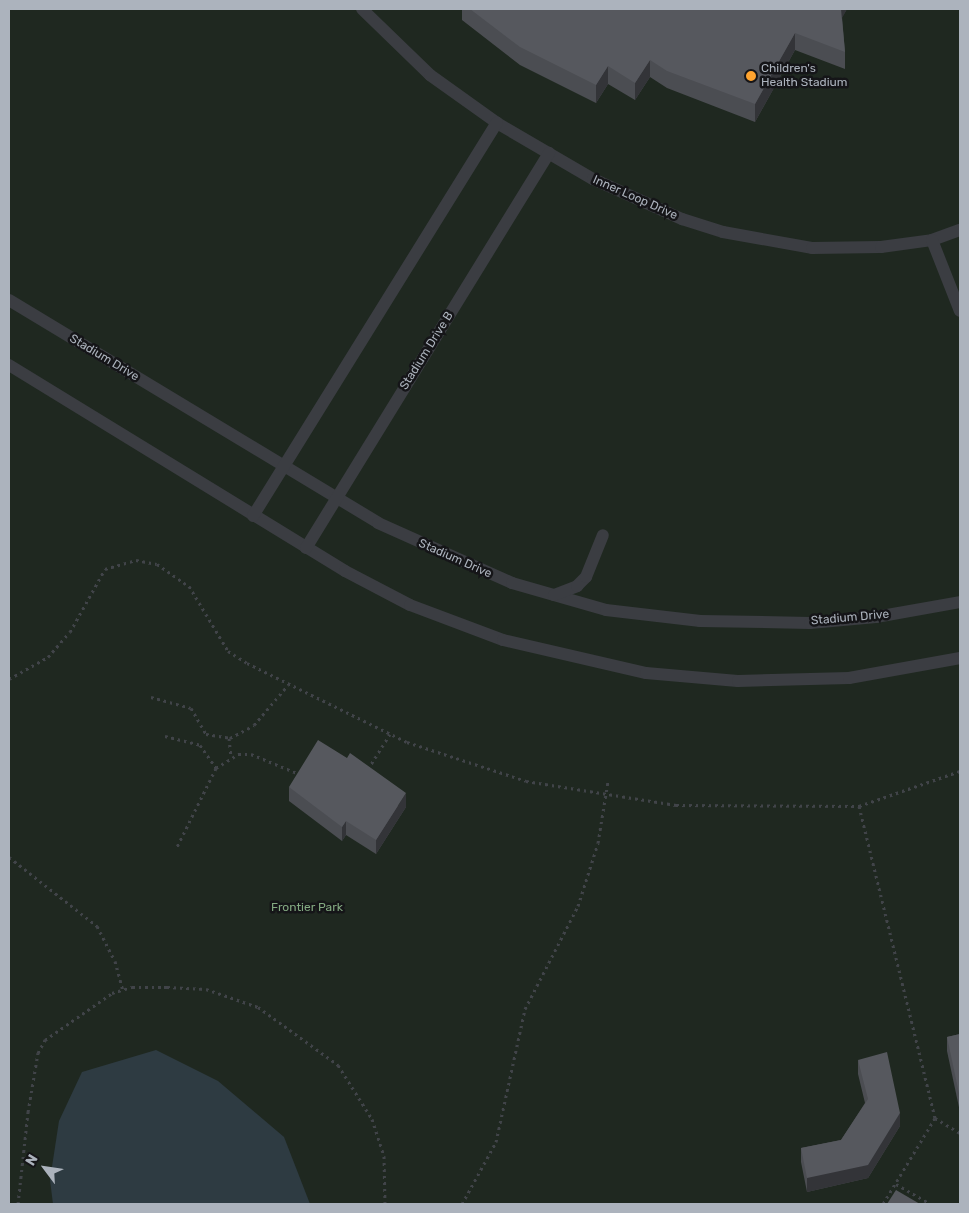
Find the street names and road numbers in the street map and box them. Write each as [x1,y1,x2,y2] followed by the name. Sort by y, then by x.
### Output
[590,173,680,223] street label: Inner Loop Drive
[397,309,457,393] street label: Stadium Drive B
[67,332,141,384] street label: Stadium Drive
[416,536,494,582] street label: Stadium Drive
[810,607,890,629] street label: Stadium Drive

